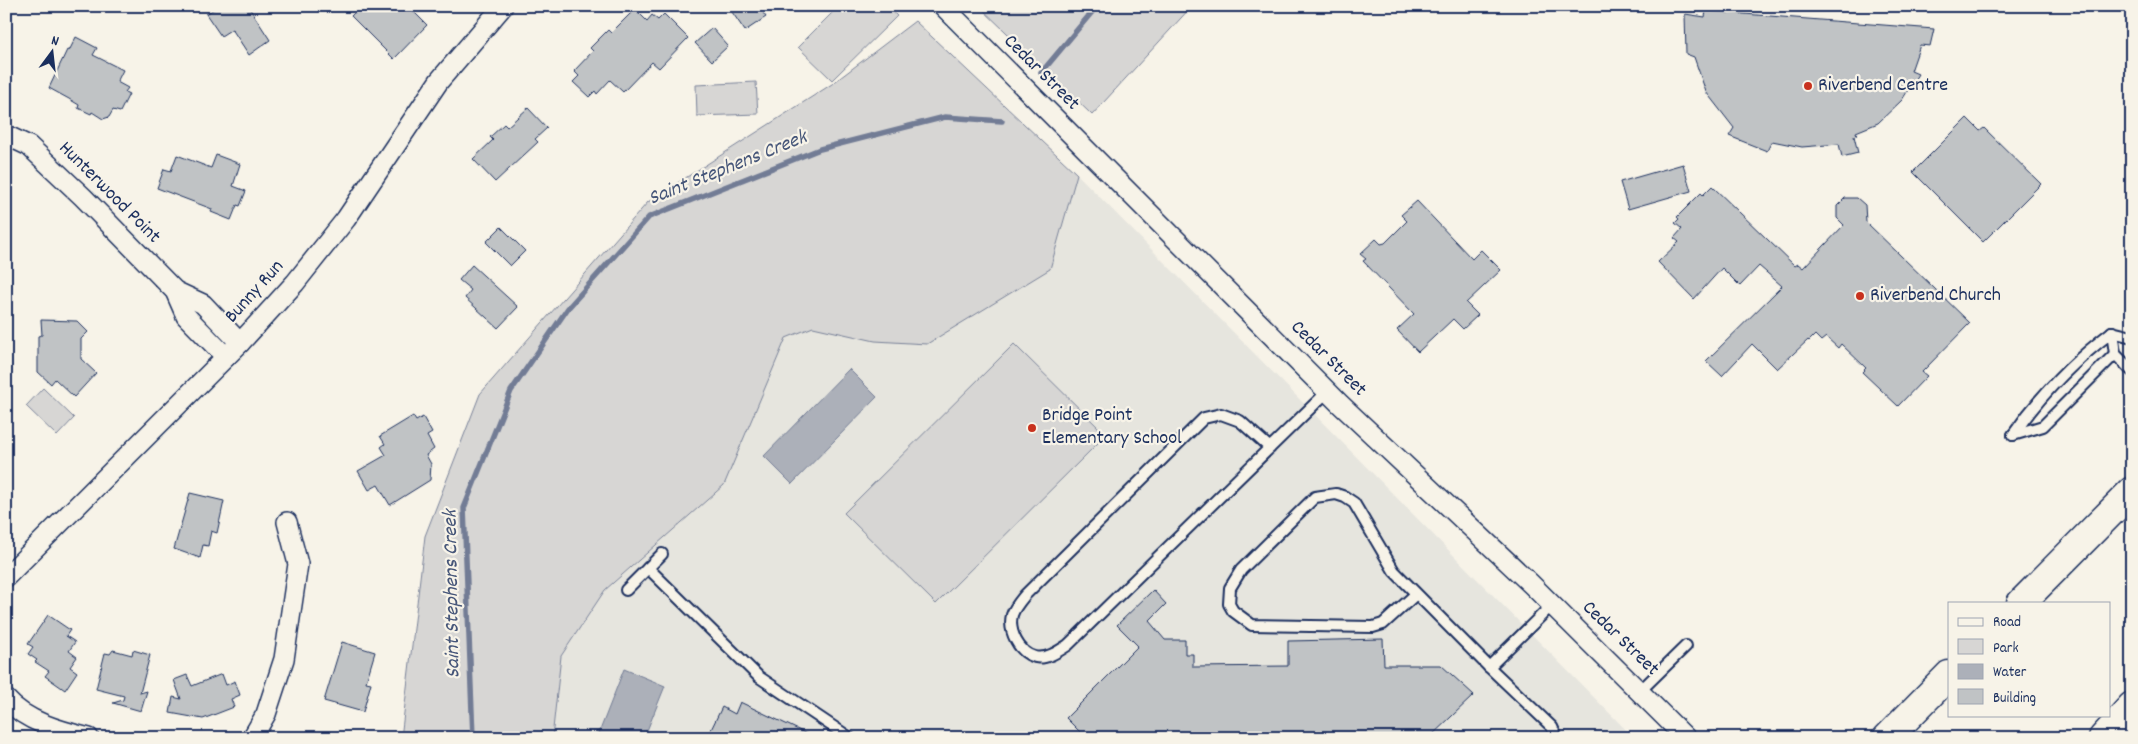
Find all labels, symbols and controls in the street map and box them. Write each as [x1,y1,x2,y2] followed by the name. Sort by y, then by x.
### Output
[28,28,78,78] north arrow
[996,28,1086,118] street label: Cedar Street
[49,31,61,52] text: N
[1818,72,1948,100] place label: Riverbend Centre
[1802,80,1814,92] marker: Riverbend Centre
[644,123,814,214] water label: Saint Stephens Creek
[52,136,166,250] street label: Hunterwood Point
[219,254,291,330] street label: Bunny Run
[1870,282,2001,310] place label: Riverbend Church
[1854,290,1866,302] marker: Riverbend Church
[1283,314,1373,404] street label: Cedar Street
[1042,402,1182,453] place label: Bridge Point Elementary School
[1026,422,1038,434] marker: Bridge Point Elementary School
[436,507,469,679] water label: Saint Stephens Creek
[1575,595,1665,683] street label: Cedar Street
[1948,602,2110,716] legend
[1993,612,2021,634] text: Road
[1993,638,2019,660] text: Park
[1993,662,2027,684] text: Water
[1993,688,2036,710] text: Building

